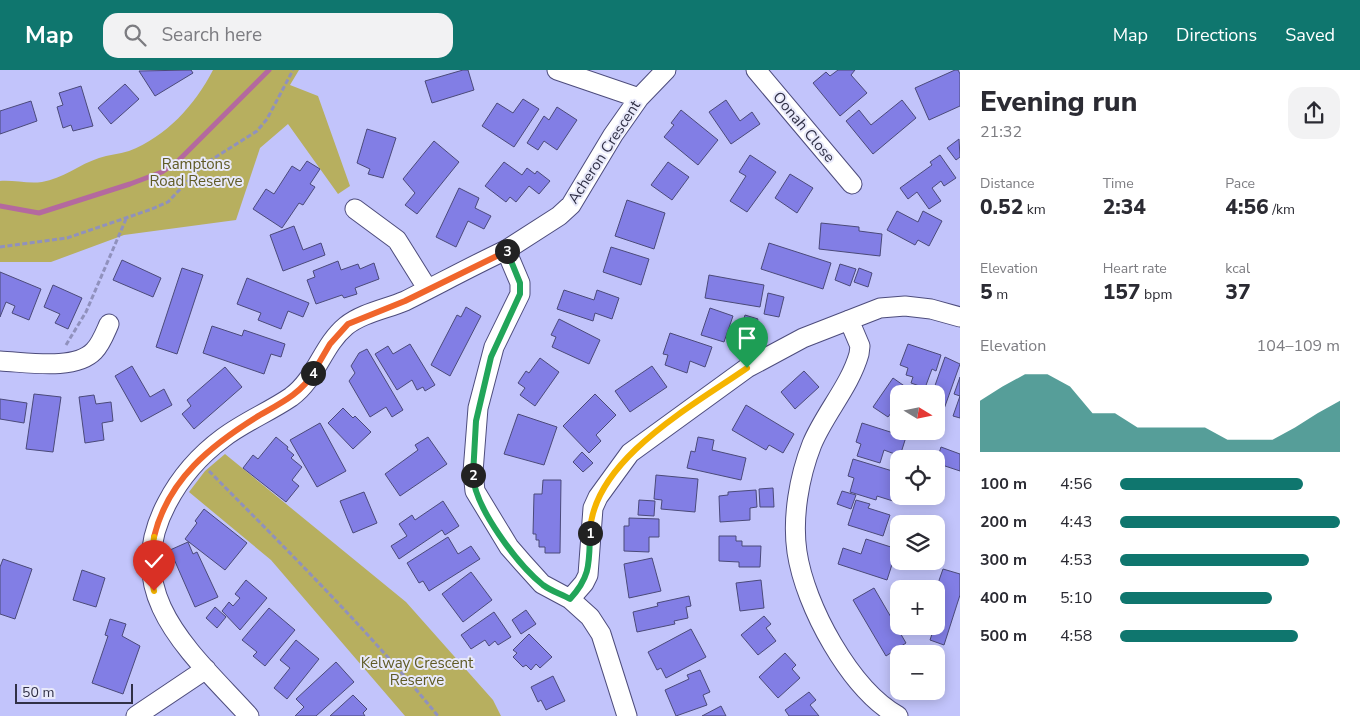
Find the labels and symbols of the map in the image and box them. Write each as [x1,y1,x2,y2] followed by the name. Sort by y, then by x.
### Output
[768,87,840,167] street label: Oonah Close
[563,96,645,208] street label: Acheron Crescent
[149,154,243,191] park label: Ramptons Road Reserve
[494,238,520,264] pin: 3
[726,317,768,368] pin
[300,360,326,386] pin: 4
[890,385,945,440] north arrow
[460,462,486,488] pin: 2
[578,520,602,546] pin: 1
[133,540,175,591] pin
[361,653,474,690] park label: Kelway Crescent Reserve
[15,681,132,704] scale bar

